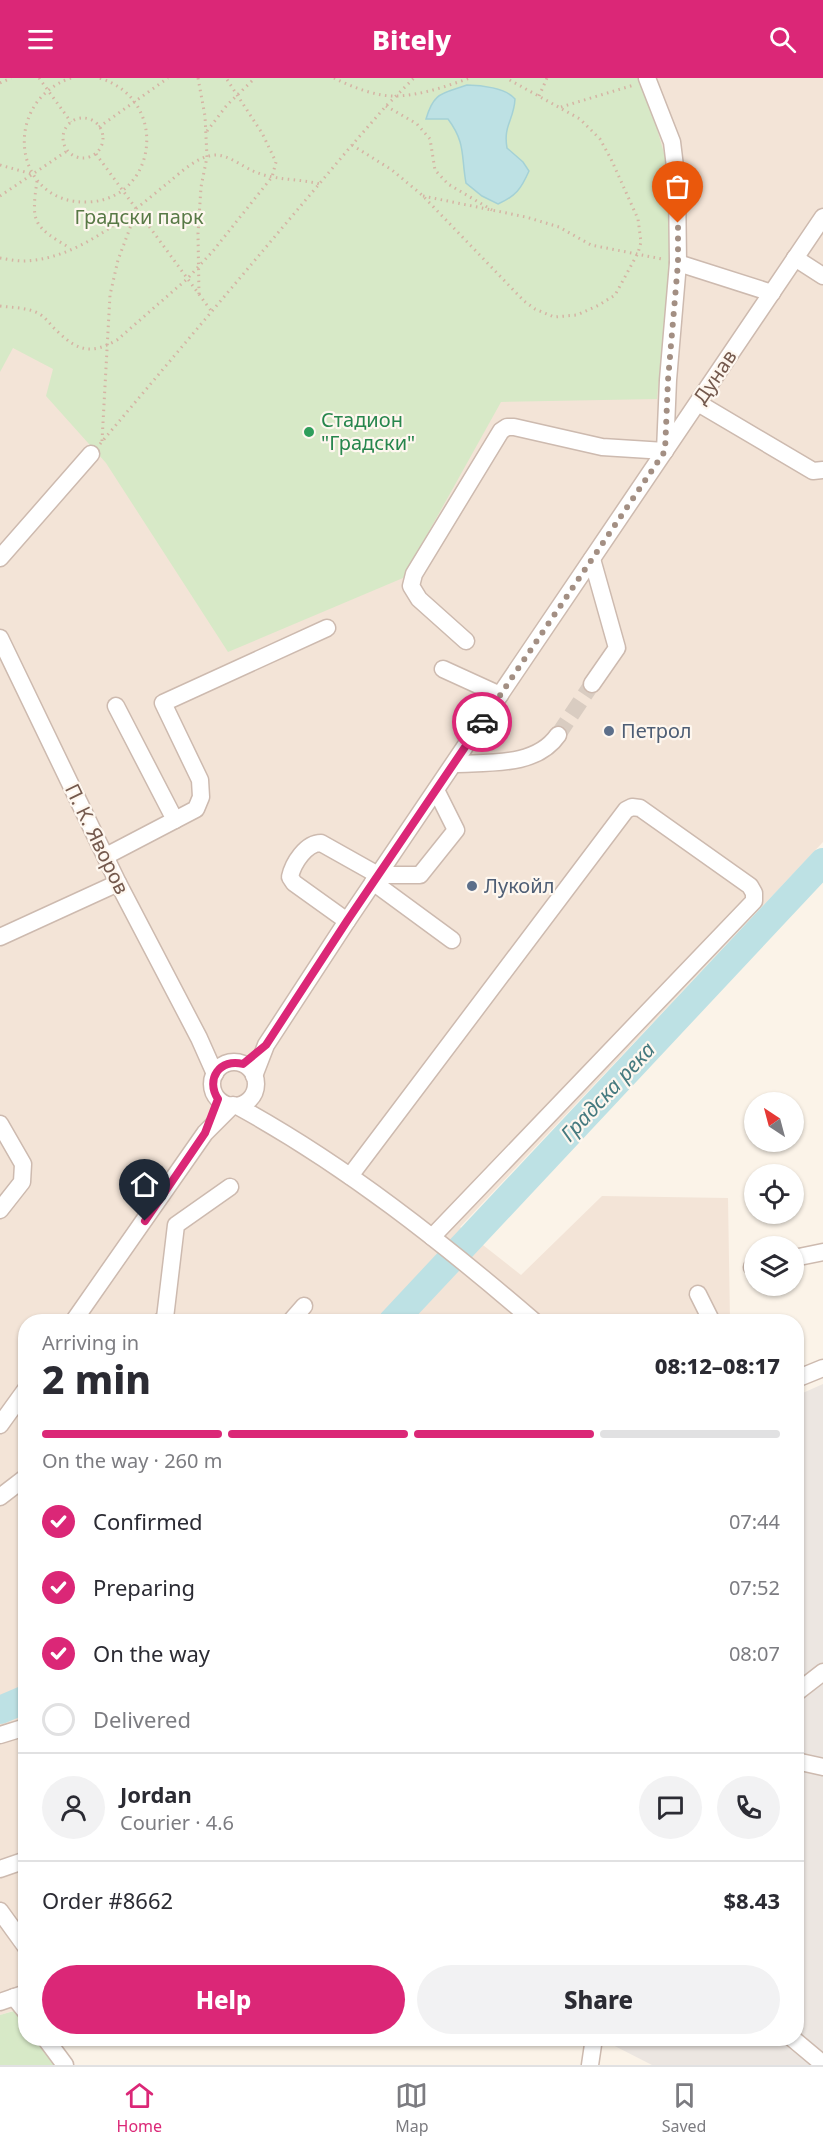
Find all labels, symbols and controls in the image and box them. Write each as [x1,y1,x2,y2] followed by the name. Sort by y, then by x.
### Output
[372,21,451,58] text: Bitely
[24,23,57,56] icon: menu
[766,23,799,56] icon: search
[652,161,703,223] pin
[661,170,694,203] icon: bag
[74,203,204,230] park label: Градски парк
[687,344,743,409] street label: Дунав
[321,406,415,456] place label: Стадион "Градски"
[302,425,316,439] marker: Стадион "Градски"
[452,692,512,752] courier
[466,706,499,739] icon: car
[621,717,692,744] place label: Петрол
[602,724,616,738] marker: Петрол
[59,779,136,898] street label: П. К. Яворов
[484,872,554,899] place label: Лукойл
[465,879,479,893] marker: Лукойл
[554,1035,661,1147] water label: Градска река
[744,1092,804,1152] north arrow
[744,1092,804,1296] map controls
[119,1159,170,1221] pin
[744,1164,804,1224] button: locate
[128,1168,161,1201] icon: home
[744,1236,804,1296] button: layers
[42,1329,139,1356] text: Arriving in
[655,1350,780,1380] text: 08:12–08:17
[42,1352,151,1405] text: 2 min
[42,1447,222,1474] text: On the way · 260 m
[42,1505,75,1538] icon: check
[93,1506,203,1536] text: Confirmed
[729,1508,780,1535] text: 07:44
[42,1571,75,1604] icon: check
[93,1572,195,1602] text: Preparing
[729,1574,780,1601] text: 07:52
[42,1637,75,1670] icon: check
[93,1638,210,1668] text: On the way
[729,1640,780,1667] text: 08:07
[93,1704,191,1734] text: Delivered
[42,1776,105,1839] button: person
[639,1776,702,1839] button: chat
[717,1776,780,1839] button: phone
[120,1779,192,1809] text: Jordan
[120,1809,234,1836] text: Courier · 4.6
[42,1885,173,1915] text: Order #8662
[723,1885,780,1915] text: $8.43
[42,1965,405,2034] button: Help
[417,1965,780,2034] button: Share
[117,2079,162,2137] tab: Home
[395,2079,429,2137] tab: Map
[662,2079,706,2137] tab: Saved

